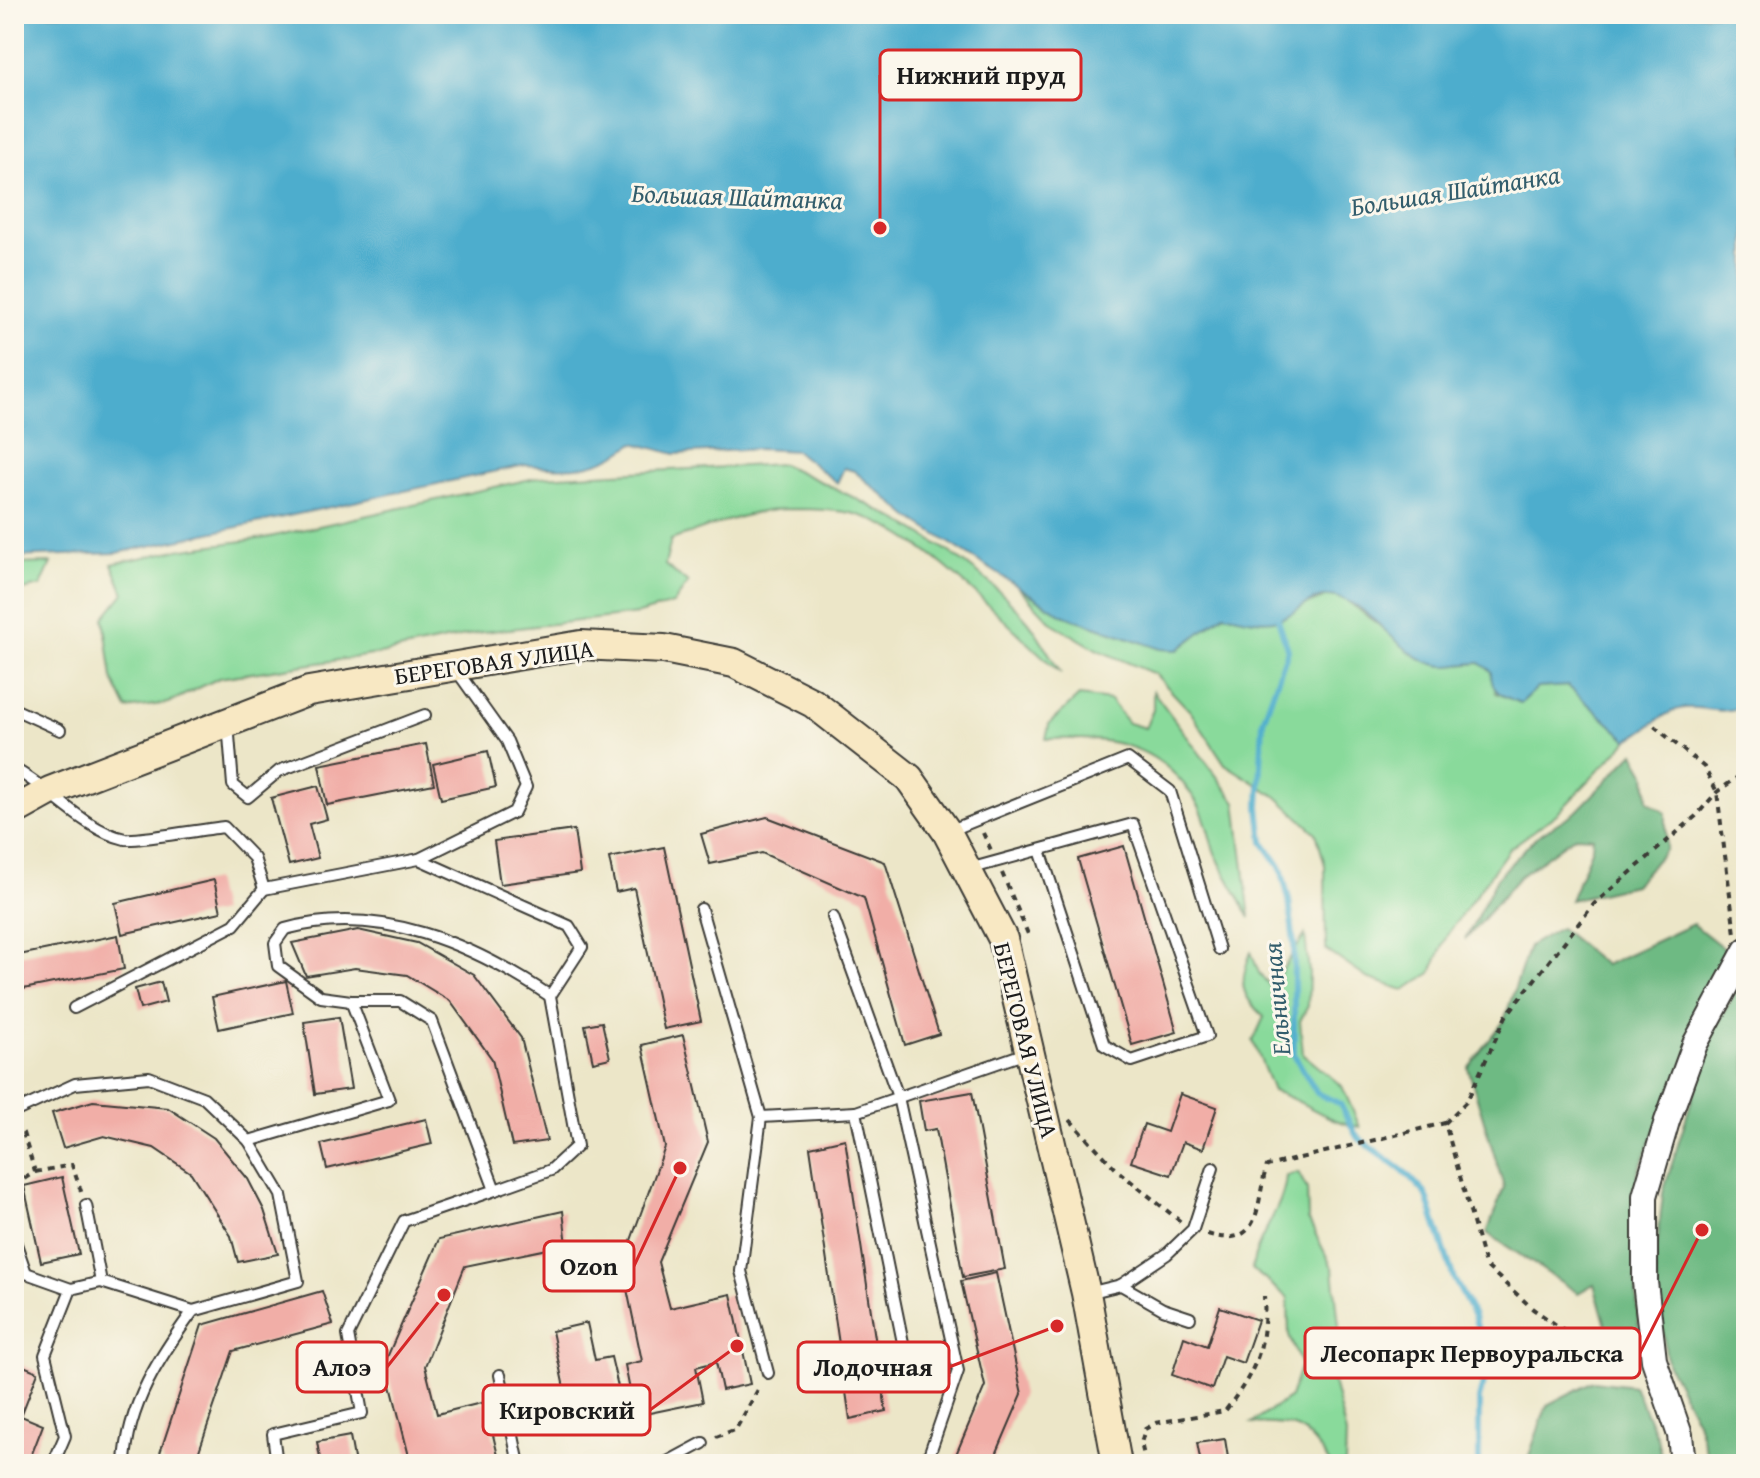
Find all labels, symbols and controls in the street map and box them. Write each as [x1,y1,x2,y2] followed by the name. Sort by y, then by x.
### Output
[880,50,1081,100] callout: Нижний пруд
[896,55,1066,94] text: Нижний пруд
[1348,154,1562,226] water label: Большая Шайтанка
[631,173,843,219] water label: Большая Шайтанка
[392,631,596,693] street label: БЕРЕГОВАЯ УЛИЦА
[985,938,1067,1142] street label: БЕРЕГОВАЯ УЛИЦА
[1252,941,1300,1058] water label: Ельничная
[544,1241,634,1291] callout: Ozon
[560,1246,619,1285] text: Ozon
[1305,1328,1640,1378] callout: Лесопарк Первоуральска
[1320,1333,1624,1372] text: Лесопарк Первоуральска
[297,1342,387,1392] callout: Алоэ
[798,1342,949,1392] callout: Лодочная
[313,1347,371,1386] text: Алоэ
[813,1347,933,1386] text: Лодочная
[483,1385,650,1435] callout: Кировский
[499,1390,635,1429] text: Кировский

